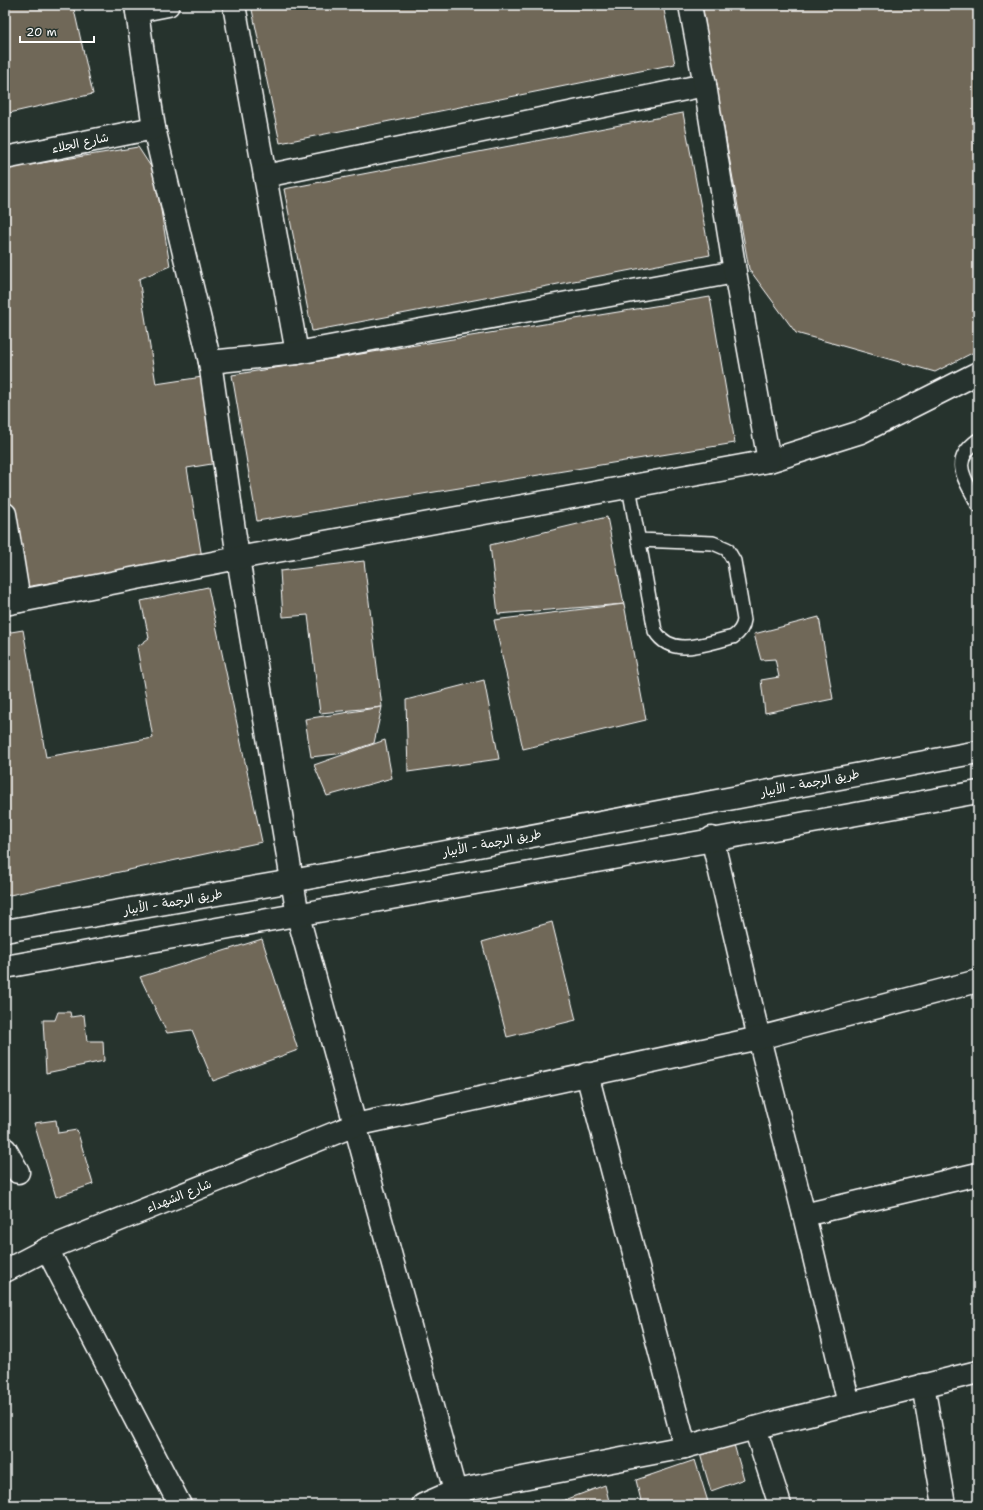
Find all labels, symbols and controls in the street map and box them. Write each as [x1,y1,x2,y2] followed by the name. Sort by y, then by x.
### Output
[20,18,94,44] scale bar
[26,24,57,40] text: 20 m
[50,129,110,158] street label: شارع الجلاء
[758,766,861,801] street label: طريق الرجمة - الأبيار
[440,826,543,861] street label: طريق الرجمة - الأبيار
[121,885,224,919] street label: طريق الرجمة - الأبيار
[144,1176,214,1217] street label: شارع الشهداء

